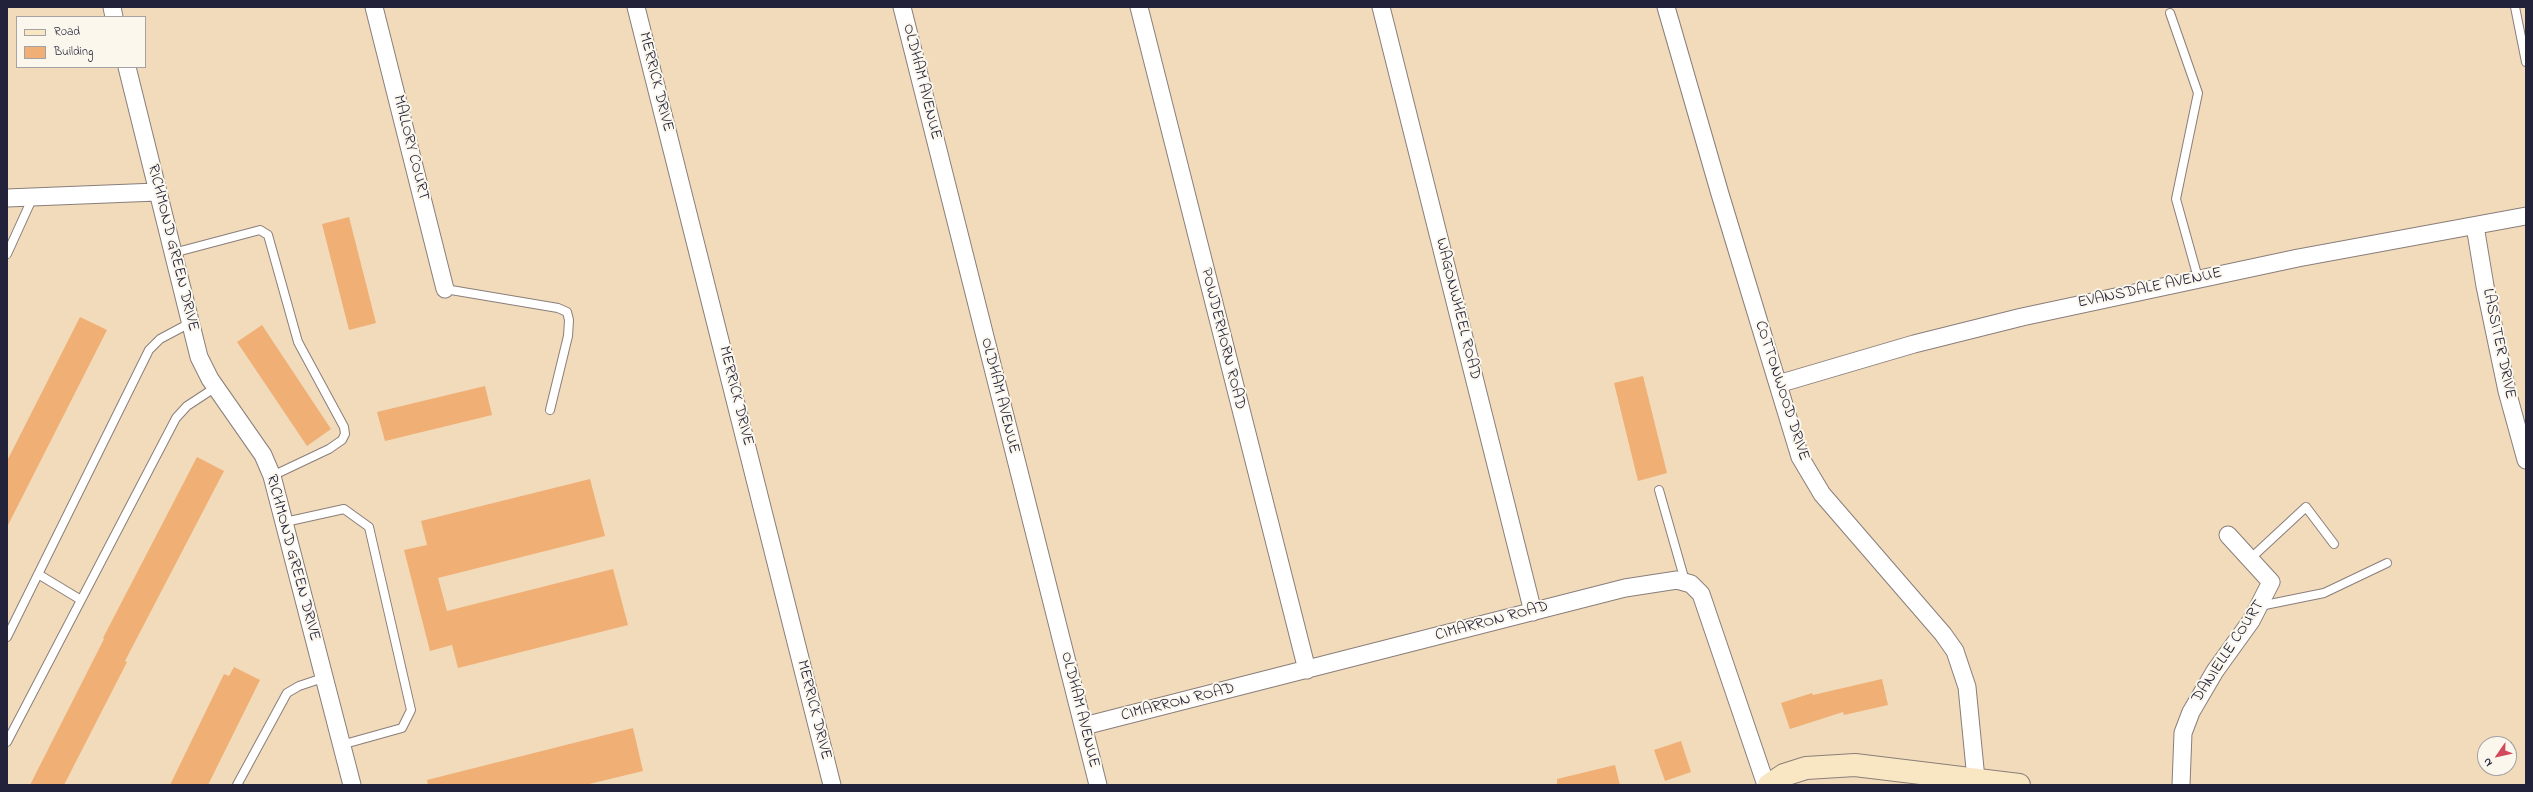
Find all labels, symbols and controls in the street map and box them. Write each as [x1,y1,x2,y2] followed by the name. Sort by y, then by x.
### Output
[16,16,146,68] legend
[897,22,945,142] street label: OLDHAM AVENUE
[54,23,80,41] text: Road
[633,30,677,134] street label: MERRICK DRIVE
[54,43,93,61] text: Building
[388,93,432,203] street label: MALLORY COURT
[142,163,202,333] street label: RICHMOND GREEN DRIVE
[1430,236,1484,382] street label: WAGONWHEEL ROAD
[2076,264,2224,314] street label: EVANSDALE AVENUE
[1195,266,1249,412] street label: POWDERHORN ROAD
[2477,287,2519,401] street label: LASSITER DRIVE
[1749,319,1813,463] street label: COTTONWOOD DRIVE
[975,336,1023,456] street label: OLDHAM AVENUE
[713,344,757,448] street label: MERRICK DRIVE
[261,473,323,643] street label: RICHMOND GREEN DRIVE
[2189,597,2269,707] street label: DANIELLE COURT
[1433,598,1551,646] street label: CIMARRON ROAD
[1055,650,1103,770] street label: OLDHAM AVENUE
[791,658,835,762] street label: MERRICK DRIVE
[1119,680,1237,726] street label: CIMARRON ROAD
[2477,736,2517,776] north arrow
[2479,755,2497,770] text: N

